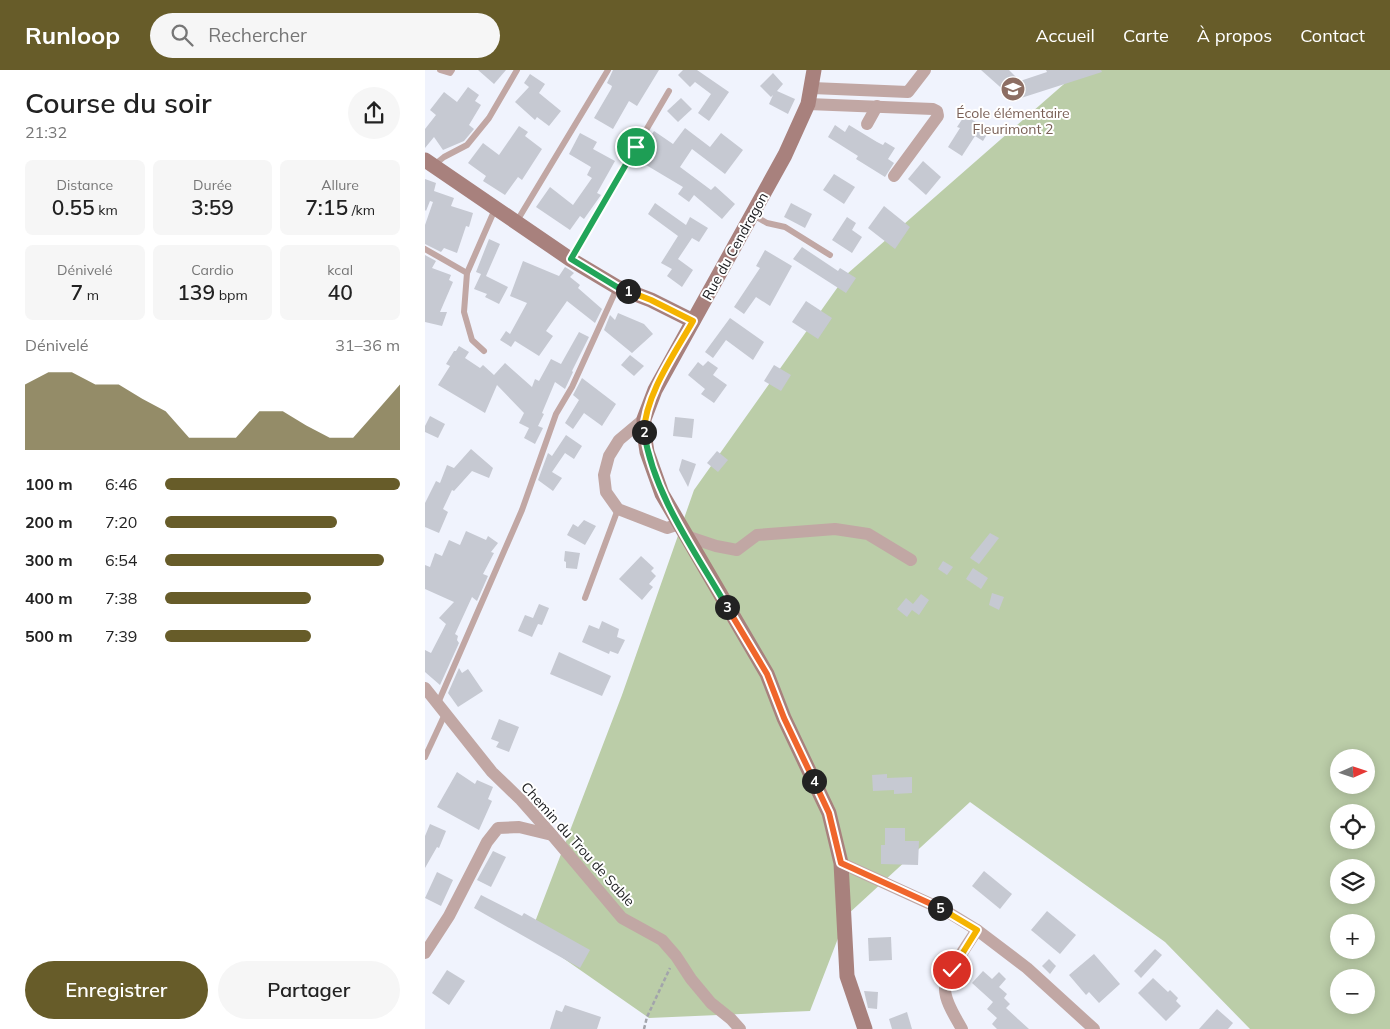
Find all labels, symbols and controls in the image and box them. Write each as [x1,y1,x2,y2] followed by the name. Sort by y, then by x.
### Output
[150,13,500,58] search box
[25,20,120,50] text: Runloop
[168,21,196,49] icon: search
[208,23,307,47] text: Rechercher
[1035,24,1095,47] text: Accueil
[1123,24,1169,47] text: Carte
[1197,24,1272,47] text: À propos
[1300,24,1365,47] text: Contact
[1000,76,1026,102] school or university icon: École élémentaire Fleurimont 2
[25,85,212,120] text: Course du soir
[348,87,400,139] button: share
[956,104,1070,138] place label: École élémentaire Fleurimont 2
[25,122,67,142] text: 21:32
[615,126,657,168] pin
[622,133,650,161] icon: arrive
[57,176,113,194] text: Distance
[193,176,232,194] text: Durée
[321,176,359,194] text: Allure
[698,189,772,303] street label: Rue du Cendragon
[52,194,95,220] text: 0.55
[191,194,234,220] text: 3:59
[305,194,348,220] text: 7:15
[95,201,118,219] text: km
[348,201,375,219] text: /km
[57,261,113,279] text: Dénivelé
[191,261,234,279] text: Cardio
[327,261,353,279] text: kcal
[615,278,641,304] pin: 1
[71,279,83,305] text: 7
[177,279,215,305] text: 139
[328,279,353,305] text: 40
[624,282,633,300] text: 1
[83,286,99,304] text: m
[215,286,248,304] text: bpm
[25,335,88,355] text: Dénivelé
[335,335,400,355] text: 31–36 m
[631,420,657,444] pin: 2
[640,423,649,441] text: 2
[25,474,73,494] text: 100 m
[105,474,137,494] text: 6:46
[25,512,73,532] text: 200 m
[105,512,137,532] text: 7:20
[25,550,73,570] text: 300 m
[105,550,137,570] text: 6:54
[25,588,73,608] text: 400 m
[105,588,137,608] text: 7:38
[715,594,739,620] pin: 3
[723,598,732,616] text: 3
[25,626,73,646] text: 500 m
[105,626,137,646] text: 7:39
[1330,749,1375,794] north arrow
[1330,749,1375,1014] map controls
[801,768,827,794] pin: 4
[810,772,819,790] text: 4
[517,778,639,910] street label: Chemin du Trou de Sable
[1330,804,1375,849] button: locate
[1330,859,1375,904] button: layers
[927,896,953,920] pin: 5
[936,899,945,917] text: 5
[1330,914,1375,959] button: +
[931,949,973,991] pin
[938,956,966,984] icon: check
[25,961,208,1019] button: Enregistrer
[218,961,400,1019] button: Partager
[1330,969,1375,1014] button: −

